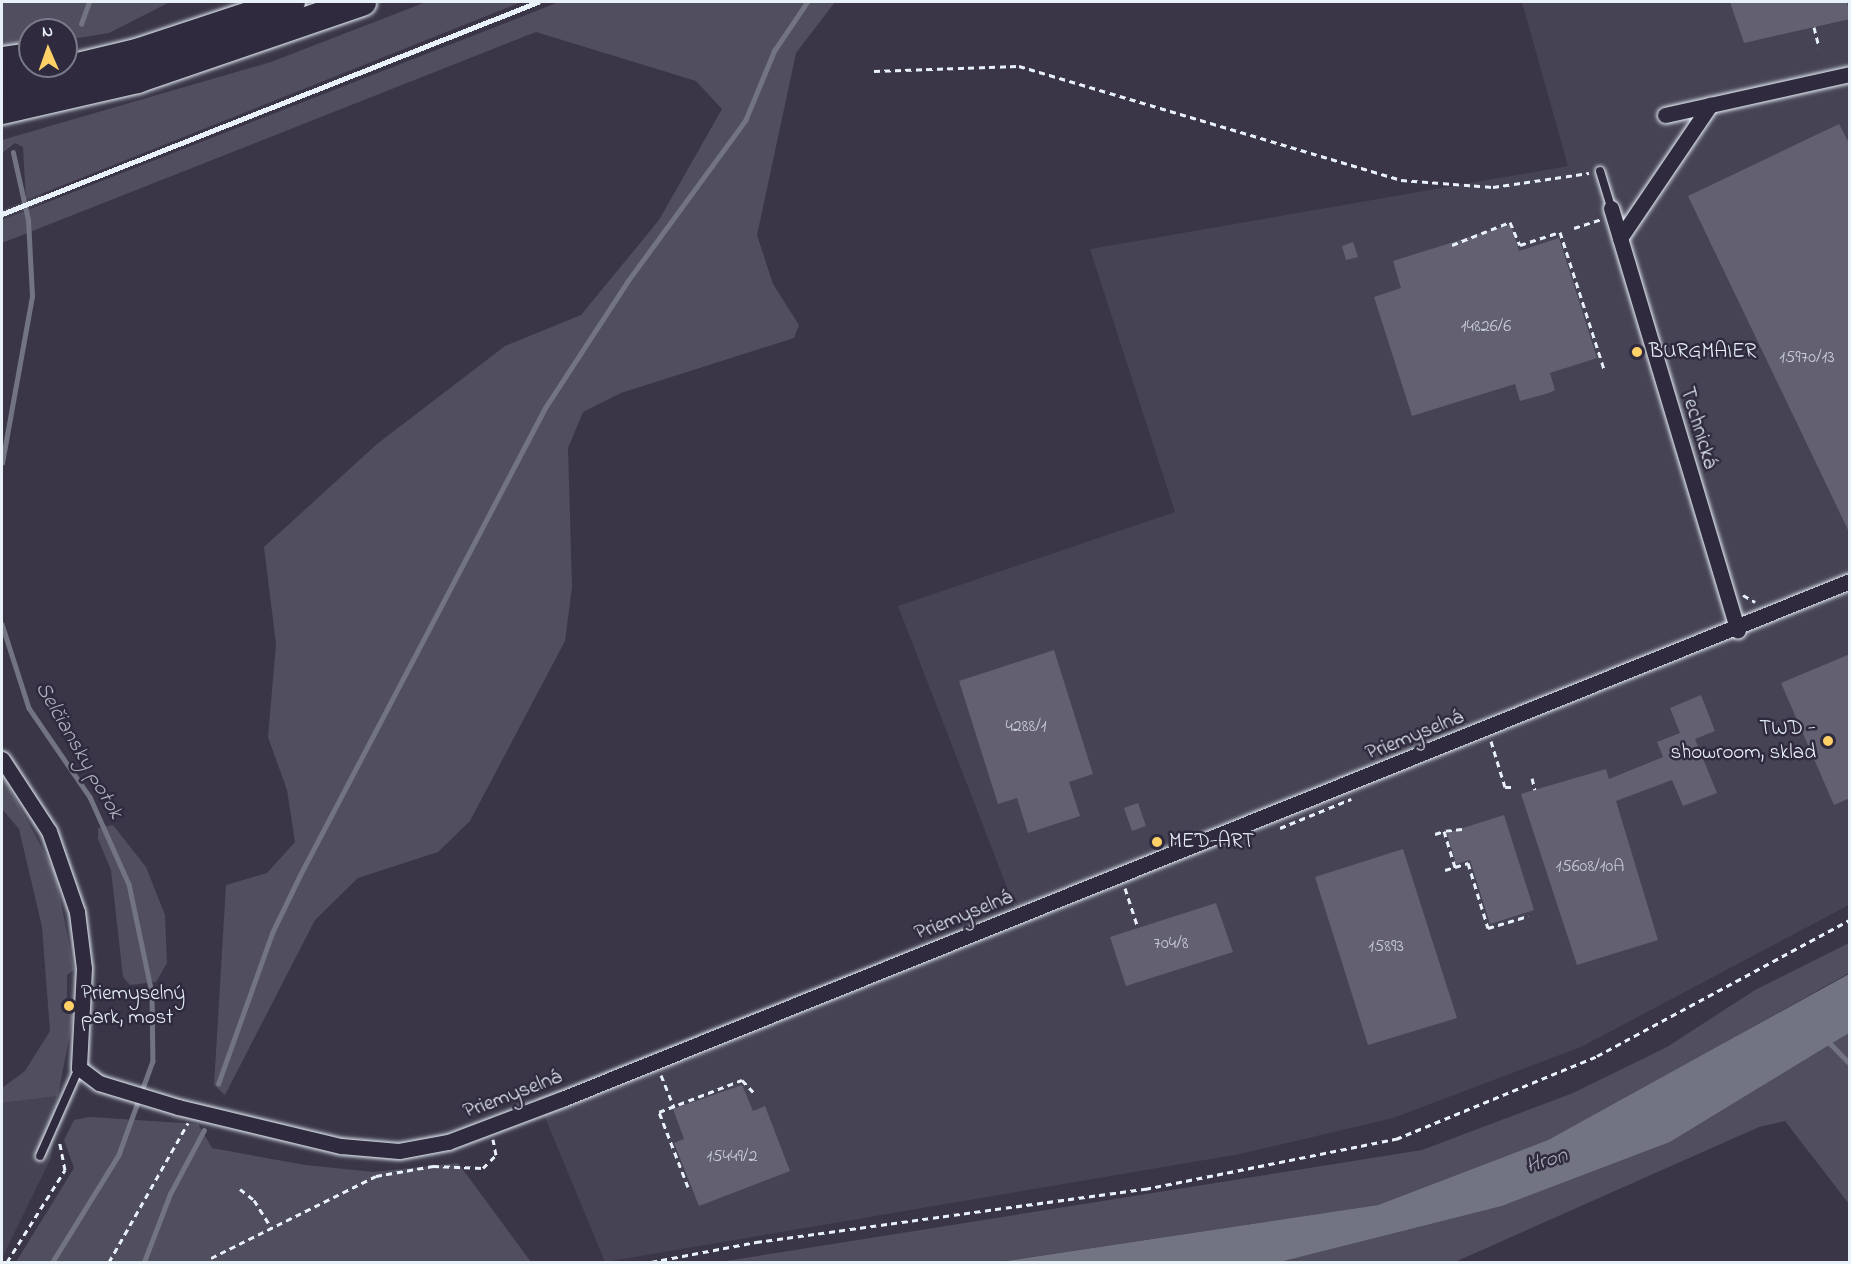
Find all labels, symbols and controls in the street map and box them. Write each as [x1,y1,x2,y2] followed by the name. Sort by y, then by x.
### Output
[18,18,78,78] north arrow
[42,20,53,44] text: N
[1461,316,1511,338] house number: 14826/6
[1649,339,1756,365] place label: BURGMAIER
[1630,345,1644,359] marker: BURGMAIER
[1779,347,1835,369] house number: 15970/13
[1674,384,1722,472] street label: Technická
[28,678,128,824] water label: Selčiansky potok
[1362,705,1468,767] street label: Priemyselná
[1005,716,1047,738] house number: 4288/1
[1671,716,1816,766] place label: TWD - showroom, sklad
[1821,734,1835,748] marker: TWD - showroom, sklad
[1169,829,1254,855] place label: MED-ART
[1150,835,1164,849] marker: MED-ART
[1556,856,1624,878] house number: 15608/10A
[911,885,1017,947] street label: Priemyselná
[1154,933,1188,955] house number: 704/8
[1368,936,1404,958] house number: 15893
[81,981,185,1031] place label: Priemyselný park, most
[62,999,76,1013] marker: Priemyselný park, most
[460,1065,566,1125] street label: Priemyselná
[1523,1143,1571,1181] water label: Hron
[707,1146,757,1168] house number: 15449/2

